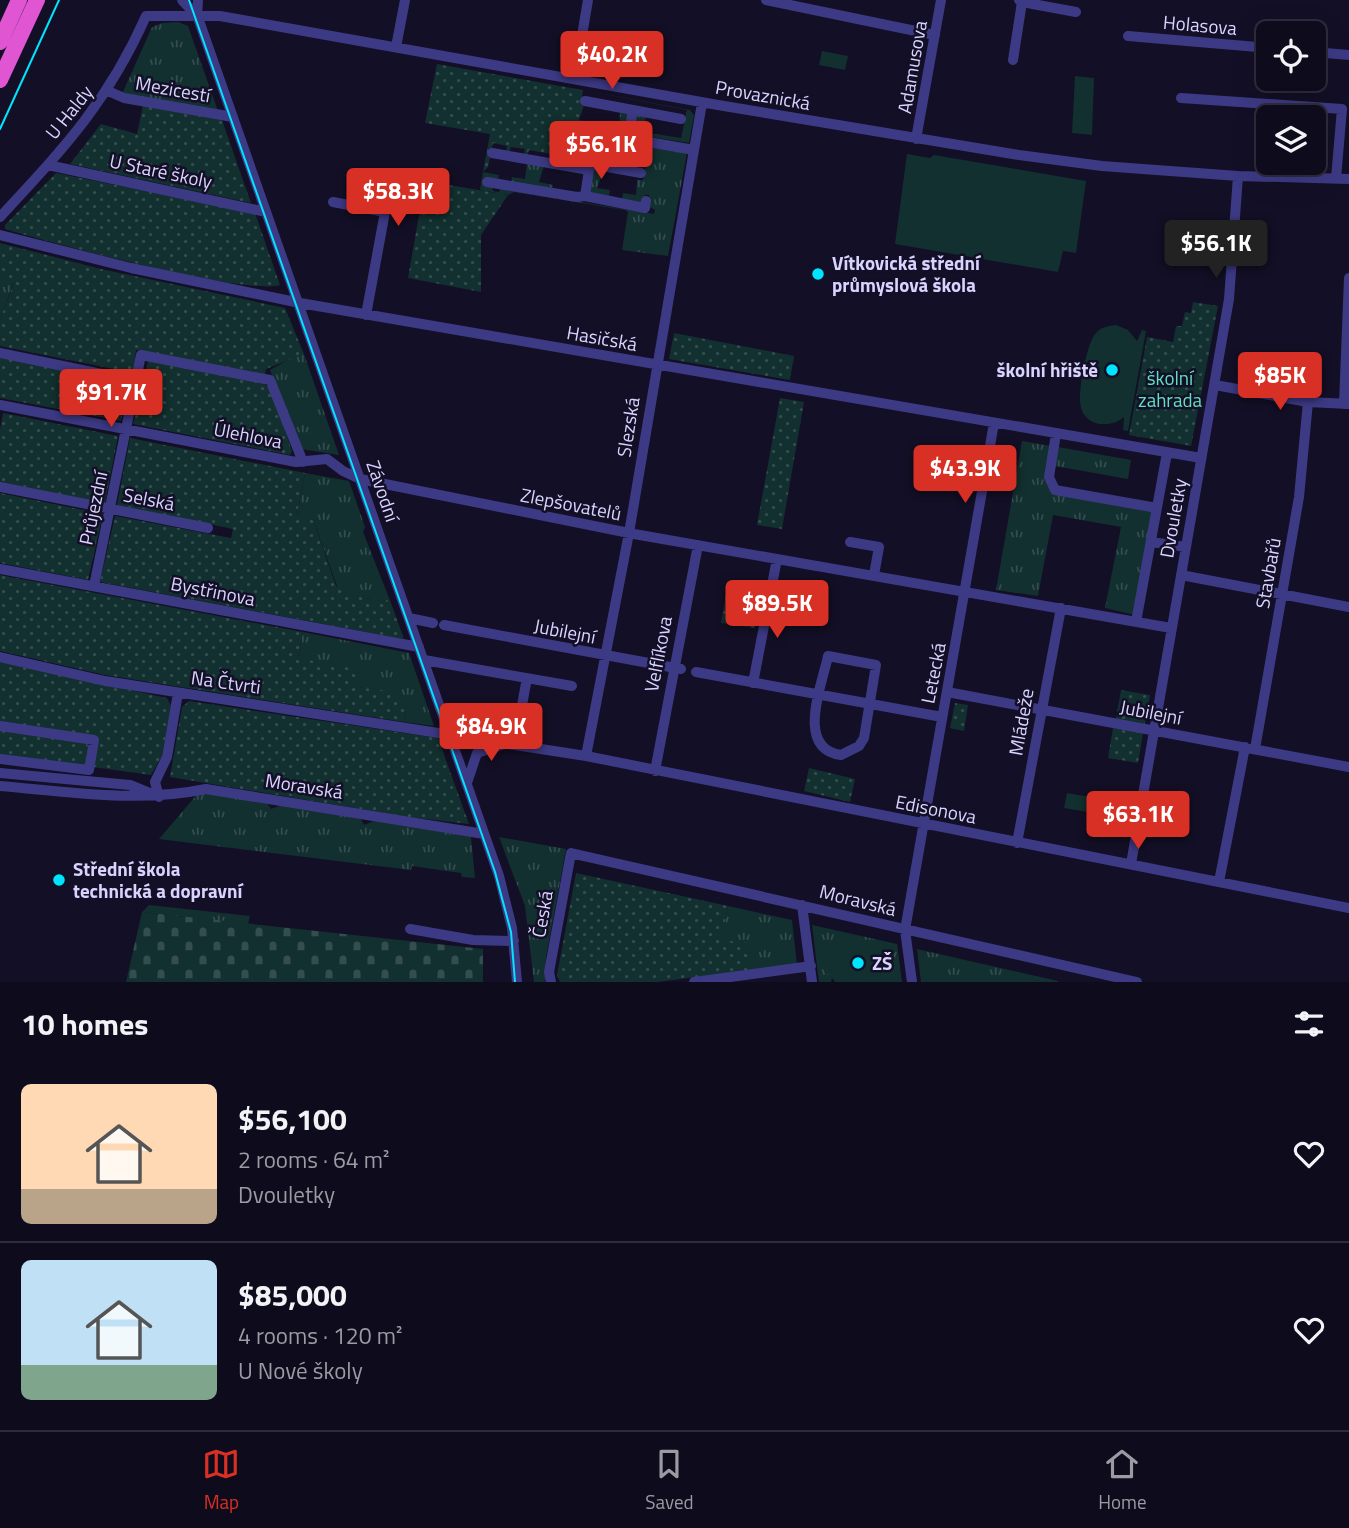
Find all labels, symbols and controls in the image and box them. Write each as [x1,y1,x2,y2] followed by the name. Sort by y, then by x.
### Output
[1162,7,1239,42] street label: Holasova
[889,18,934,116] street label: Adamusova
[1256,21,1326,175] map controls
[1256,21,1326,91] button: locate
[555,32,669,91] pin: $40.2K
[576,36,648,71] text: $40.2K
[133,68,215,110] street label: Mezicestí
[713,72,813,117] street label: Provaznická
[38,78,100,145] street label: U Haldy
[1256,105,1326,175] button: layers
[544,122,658,181] pin: $56.1K
[565,126,637,161] text: $56.1K
[107,145,215,196] street label: U Staré školy
[341,168,455,228] pin: $58.3K
[362,173,434,208] text: $58.3K
[1159,220,1273,280] pin: $56.1K
[1180,225,1252,260] text: $56.1K
[832,248,982,299] place label: Vítkovická střední průmyslová škola
[810,266,826,282] marker: Vítkovická střední průmyslová škola
[565,317,640,358] street label: Hasičská
[1239,352,1321,412] pin: $85K
[997,355,1098,384] place label: školní hřiště
[1254,357,1306,392] text: $85K
[1104,362,1120,378] marker: školní hřiště
[1138,363,1202,414] park label: školní zahrada
[54,370,168,429] pin: $91.7K
[75,374,147,409] text: $91.7K
[608,394,647,459] street label: Slezská
[211,414,285,455] street label: Úlehlova
[908,446,1022,505] pin: $43.9K
[929,450,1001,485] text: $43.9K
[360,456,408,527] street label: Závodní
[71,467,115,547] street label: Průjezdní
[1151,476,1194,560] street label: Dvouletky
[121,479,178,518] street label: Selská
[518,480,624,527] street label: Zlepšovatelů
[1247,535,1288,611] street label: Stavbařů
[168,568,258,613] street label: Bystřinova
[720,580,834,640] pin: $89.5K
[741,585,813,620] text: $89.5K
[532,610,600,651] street label: Jubilejní
[636,613,679,694] street label: Velflíkova
[912,639,953,706] street label: Letecká
[189,662,263,701] street label: Na Čtvrti
[1000,686,1041,758] street label: Mládeže
[1118,691,1186,732] street label: Jubilejní
[434,704,548,763] pin: $84.9K
[455,708,527,743] text: $84.9K
[263,765,345,806] street label: Moravská
[893,786,980,831] street label: Edisonova
[1081,792,1195,851] pin: $63.1K
[1102,796,1174,831] text: $63.1K
[73,854,245,905] place label: Střední škola technická a dopravní
[51,872,67,888] marker: Střední škola technická a dopravní
[817,876,900,923] street label: Moravská
[523,888,560,940] street label: Česká
[872,948,892,977] place label: ZŠ
[850,955,866,971] marker: ZŠ
[21,1001,148,1047] text: 10 homes
[1290,1005,1328,1043] icon: filters
[238,1096,347,1142] text: $56,100
[77,1112,161,1196] icon: home
[1290,1135,1328,1173] icon: heart
[238,1142,389,1177] text: 2 rooms · 64 m²
[238,1177,335,1212] text: Dvouletky
[238,1272,347,1318] text: $85,000
[77,1288,161,1372] icon: home
[1290,1311,1328,1349] icon: heart
[238,1318,402,1353] text: 4 rooms · 120 m²
[238,1353,363,1388] text: U Nové školy
[202,1445,240,1516] tab: Map
[645,1445,694,1516] tab: Saved
[1098,1445,1147,1516] tab: Home

